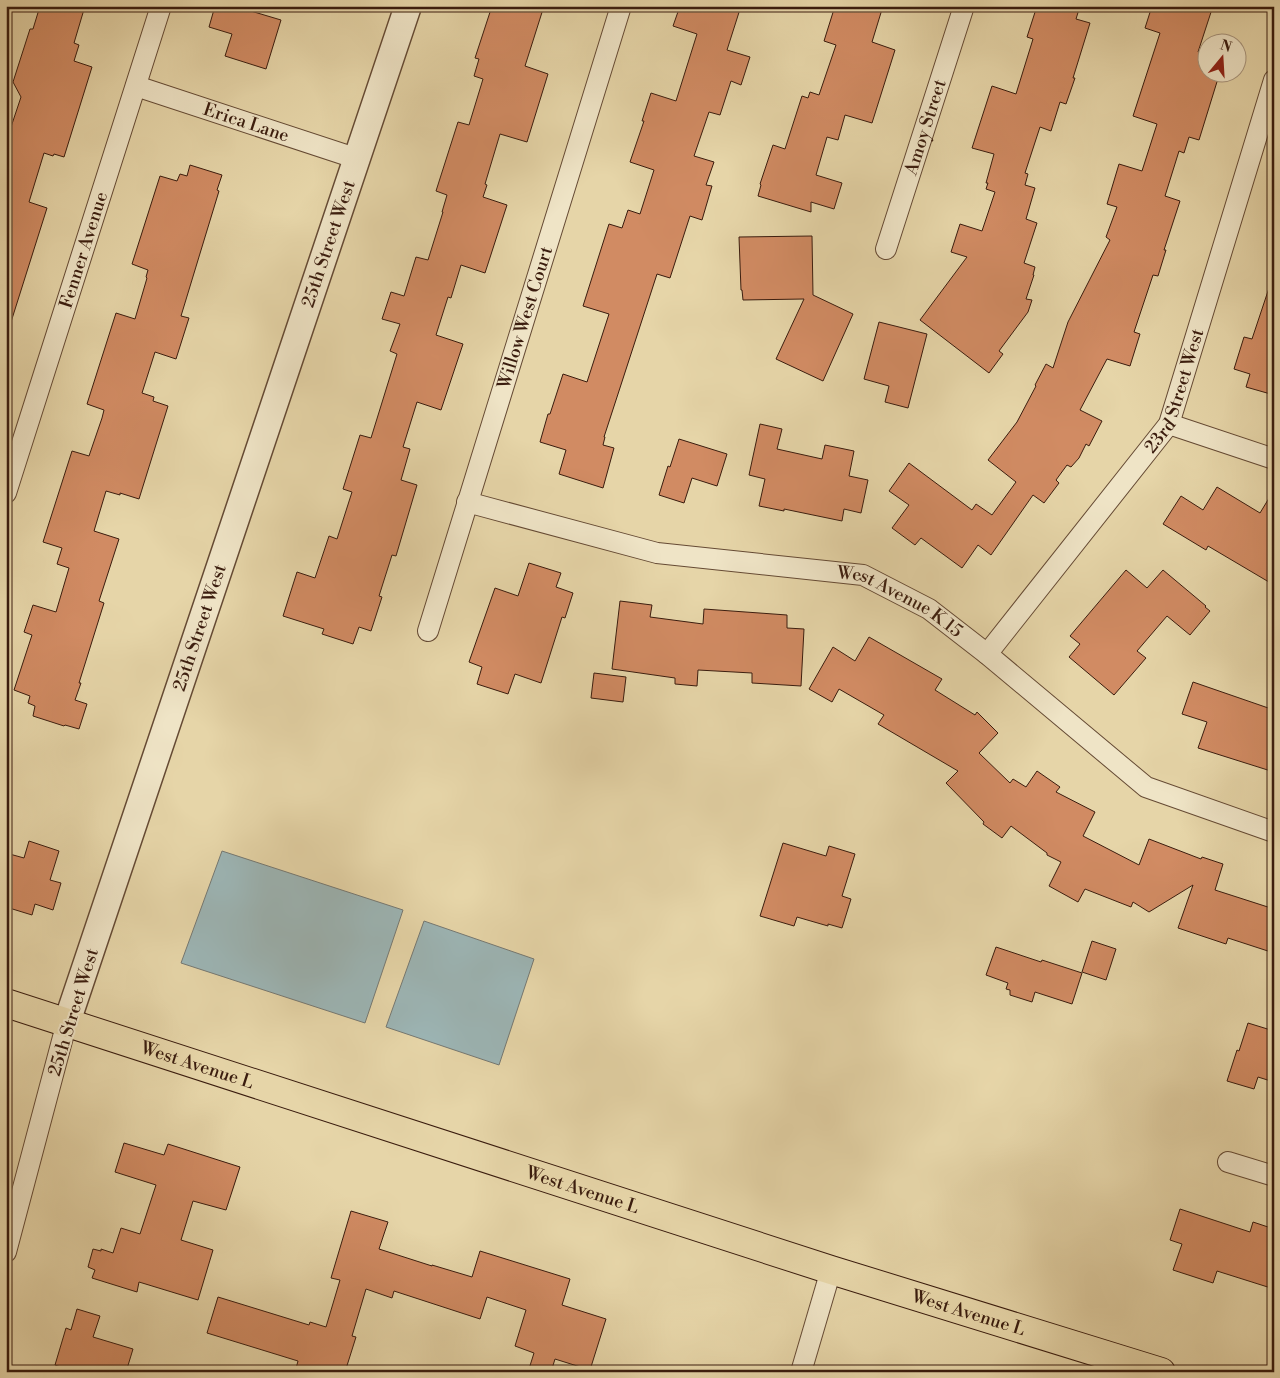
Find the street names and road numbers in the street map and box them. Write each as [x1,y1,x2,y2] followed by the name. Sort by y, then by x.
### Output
[899,76,952,179] street label: Amoy Street
[200,98,292,148] street label: Erica Lane
[297,177,361,310] street label: 25th Street West
[54,189,113,311] street label: Fenner Avenue
[492,243,558,393] street label: Willow West Court
[1139,325,1210,458] street label: 23rd Street West
[168,561,232,694] street label: 25th Street West
[835,561,967,643] street label: West Avenue K 15
[43,945,104,1079] street label: 25th Street West
[137,1036,257,1094] street label: West Avenue L
[522,1161,642,1219] street label: West Avenue L
[908,1284,1028,1341] street label: West Avenue L

